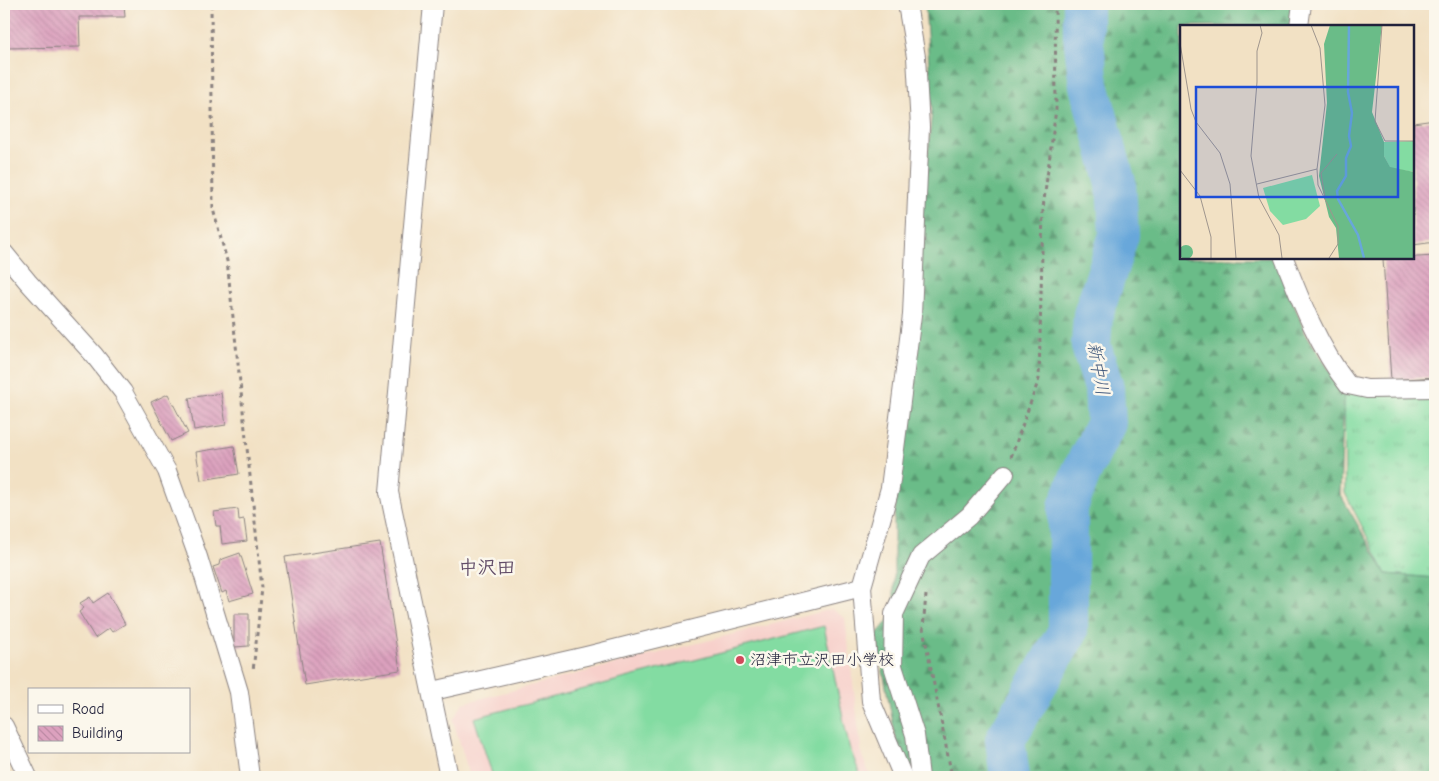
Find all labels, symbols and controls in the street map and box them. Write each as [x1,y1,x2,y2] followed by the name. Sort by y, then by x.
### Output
[1180,25,1414,259] inset map
[1083,341,1113,397] water label: 新中川
[458,557,516,579] district label: 中沢田
[750,651,894,669] place label: 沼津市立沢田小学校
[734,654,746,666] marker: 沼津市立沢田小学校
[28,688,190,754] legend
[72,700,104,718] text: Road
[72,724,123,742] text: Building

